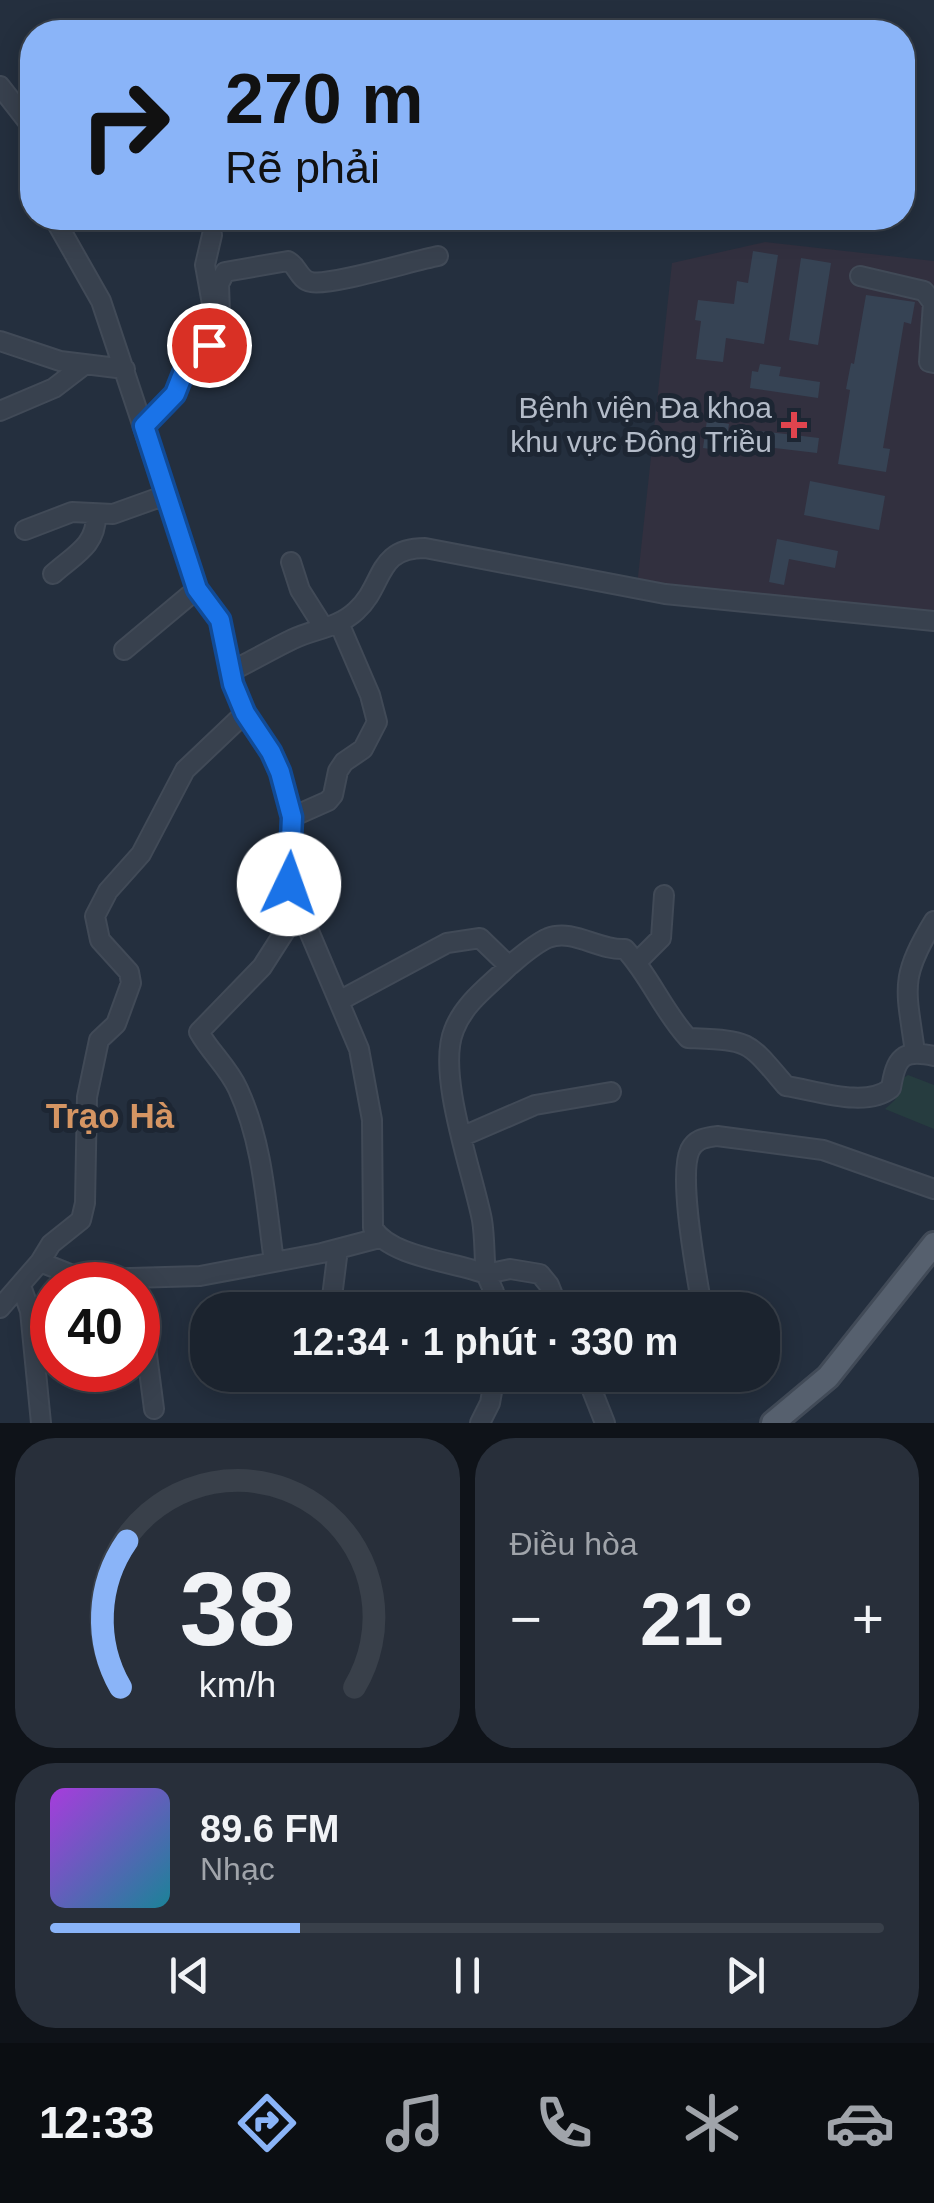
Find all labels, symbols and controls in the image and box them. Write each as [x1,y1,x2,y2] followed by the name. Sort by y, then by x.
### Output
[60,60,190,190] icon: right
[225,60,423,138] text: 270 m
[225,142,380,193] text: Rẽ phải
[167,303,252,388] pin
[182,318,237,373] icon: arrive
[510,391,772,458] place label: Bệnh viện Đa khoa khu vực Đông Triều
[781,412,807,438] marker: Bệnh viện Đa khoa khu vực Đông Triều
[237,832,341,936] position arrow
[46,1096,175,1135] district label: Trạo Hà
[30,1262,160,1392] speed limit sign: 40
[292,1321,678,1363] text: 12:34 · 1 phút · 330 m
[510,1526,638,1562] text: Điều hòa
[179,1551,295,1667] text: 38
[640,1577,753,1661] text: 21°
[510,1588,542,1650] text: −
[852,1588,884,1650] text: +
[199,1665,276,1705] text: km/h
[200,1808,339,1850] text: 89.6 FM
[200,1851,275,1887] text: Nhạc
[162,1948,217,2003] icon: previous
[440,1948,495,2003] icon: pause
[718,1948,773,2003] icon: next
[232,2088,302,2158] icon: directions
[380,2088,450,2158] icon: music
[529,2088,599,2158] icon: phone
[677,2088,747,2158] icon: climate
[825,2088,895,2158] icon: car
[39,2097,154,2148] text: 12:33

